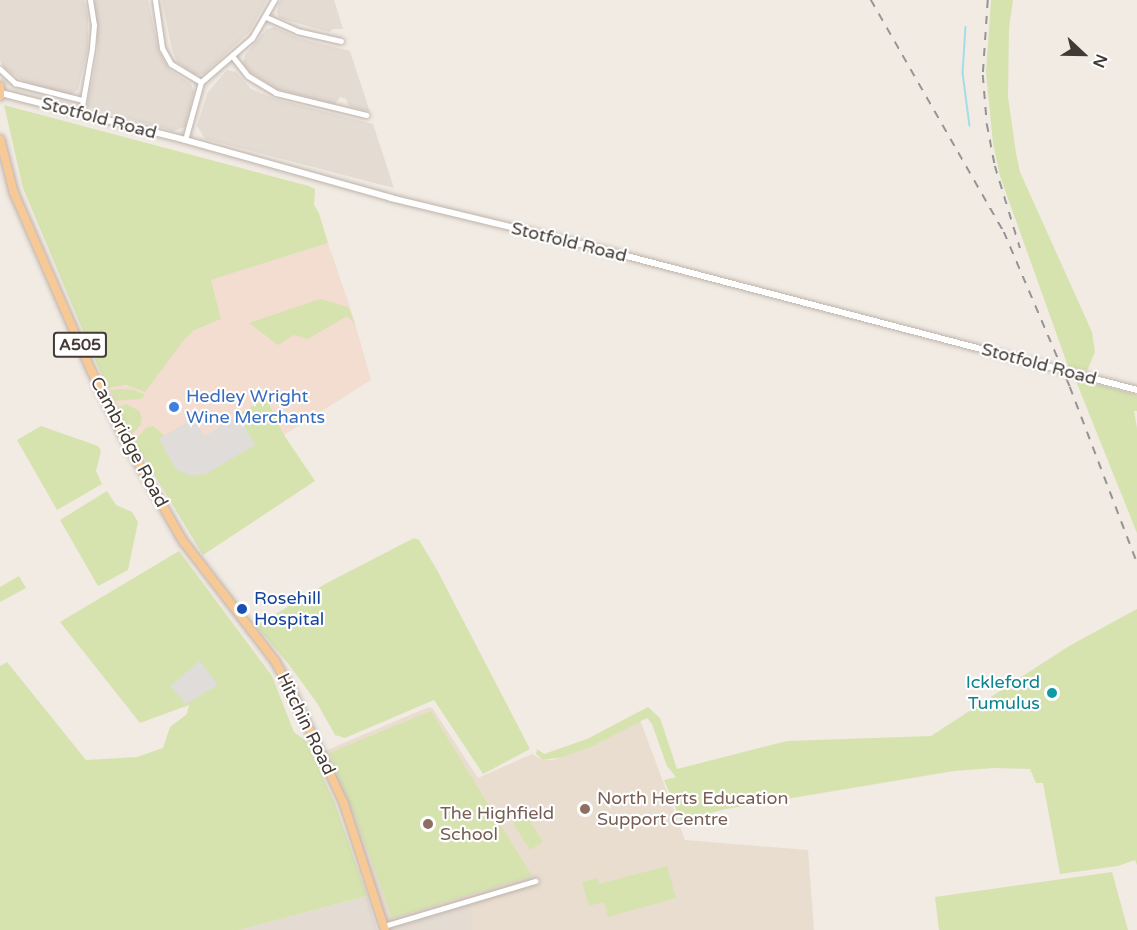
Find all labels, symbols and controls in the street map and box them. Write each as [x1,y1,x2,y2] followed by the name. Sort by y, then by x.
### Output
[1053,24,1113,84] north arrow
[1088,51,1111,70] text: N
[39,92,159,144] street label: Stotfold Road
[509,217,629,267] street label: Stotfold Road
[52,332,109,358] road number: A505
[979,338,1099,390] street label: Stotfold Road
[85,373,173,511] street label: Cambridge Road
[186,386,325,428] place label: Hedley Wright Wine Merchants
[167,400,181,414] marker: Hedley Wright Wine Merchants
[254,588,324,630] place label: Rosehill Hospital
[235,602,249,616] marker: Rosehill Hospital
[272,670,340,778] street label: Hitchin Road
[966,672,1040,714] place label: Ickleford Tumulus
[1045,686,1059,700] marker: Ickleford Tumulus
[597,788,788,830] place label: North Herts Education Support Centre
[578,802,592,816] marker: North Herts Education Support Centre
[440,803,554,846] place label: The Highfield School
[421,817,435,831] marker: The Highfield School

